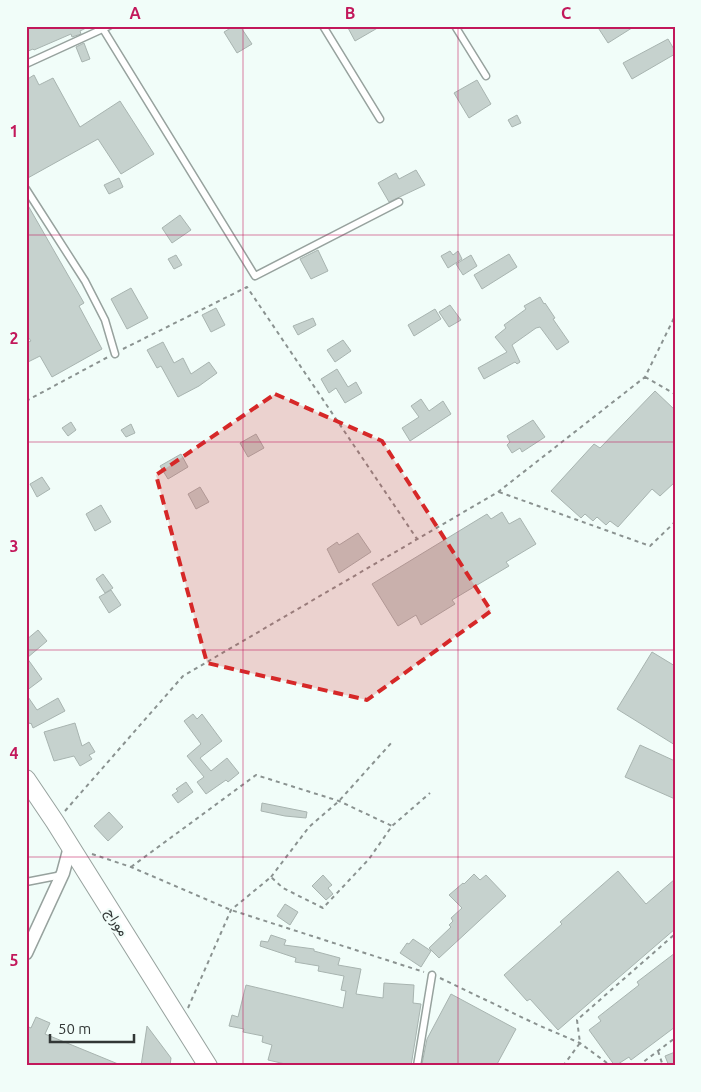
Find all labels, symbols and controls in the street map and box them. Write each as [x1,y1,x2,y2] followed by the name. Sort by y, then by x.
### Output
[129,4,141,22] text: A
[345,4,355,22] text: B
[561,4,571,22] text: C
[9,122,19,140] text: 1
[9,329,19,347] text: 2
[9,537,19,555] text: 3
[9,744,19,762] text: 4
[100,905,132,941] street label: موراج
[9,951,19,969] text: 5
[50,1012,134,1044] scale bar
[58,1020,91,1037] text: 50 m

